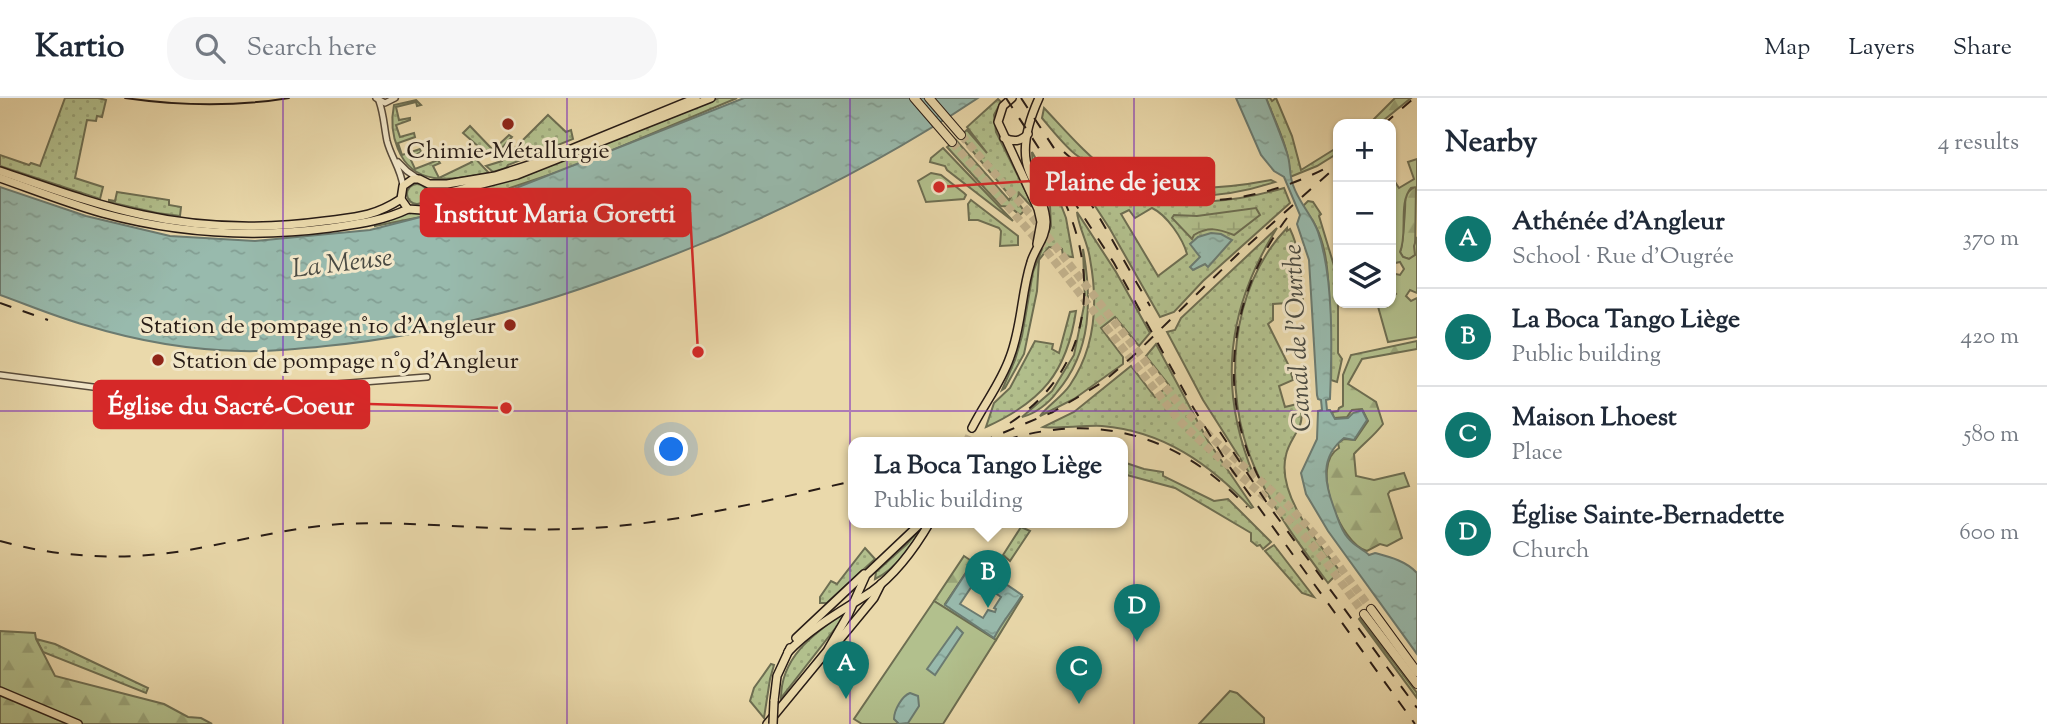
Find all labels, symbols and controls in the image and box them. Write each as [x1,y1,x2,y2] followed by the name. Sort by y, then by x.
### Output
[167,17,657,80] search box
[35,24,125,72] text: Kartio
[191,29,229,67] icon: search
[247,30,377,67] text: Search here
[1764,31,1810,65] text: Map
[1848,31,1915,65] text: Layers
[1953,31,2012,65] text: Share
[500,116,516,132] marker: Chimie-Métallurgie
[1333,119,1396,308] map controls
[1333,119,1396,182] button: +
[1445,122,1537,165] text: Nearby
[1938,127,2019,160] text: 4 results
[406,135,610,169] place label: Chimie-Métallurgie
[1031,158,1214,205] callout: Plaine de jeux
[1046,165,1200,202] text: Plaine de jeux
[1333,182,1396,245] button: −
[421,189,690,236] callout: Institut Maria Goretti
[434,197,676,234] text: Institut Maria Goretti
[1512,204,1725,241] text: Athénée d'Angleur
[1459,223,1477,256] text: A
[1963,223,2019,256] text: 370 m
[290,240,395,289] water label: La Meuse
[1512,241,1734,274] text: School · Rue d'Ougrée
[1275,243,1322,432] water label: Canal de l'Ourthe
[1333,245,1396,308] button: layers
[1512,302,1740,339] text: La Boca Tango Liège
[140,310,496,344] place label: Station de pompage n°10 d'Angleur
[502,317,518,333] marker: Station de pompage n°10 d'Angleur
[1461,321,1475,354] text: B
[1961,321,2019,354] text: 420 m
[1512,339,1661,372] text: Public building
[172,345,519,379] place label: Station de pompage n°9 d'Angleur
[150,352,166,368] marker: Station de pompage n°9 d'Angleur
[94,381,369,428] callout: Église du Sacré-Coeur
[108,389,355,426] text: Église du Sacré-Coeur
[1512,400,1677,437] text: Maison Lhoest
[1459,419,1477,452] text: C
[1964,419,2019,452] text: 580 m
[654,432,688,466] your location
[848,437,1128,528] popup
[1512,437,1563,470] text: Place
[874,448,1102,485] text: La Boca Tango Liège
[874,485,1023,518] text: Public building
[1512,498,1784,535] text: Église Sainte-Bernadette
[1459,517,1477,550] text: D
[1959,517,2019,550] text: 600 m
[1512,535,1590,568] text: Church
[965,550,1011,608] pin: B
[1114,584,1160,642] pin: D
[823,641,869,699] pin: A
[1056,646,1102,704] pin: C

